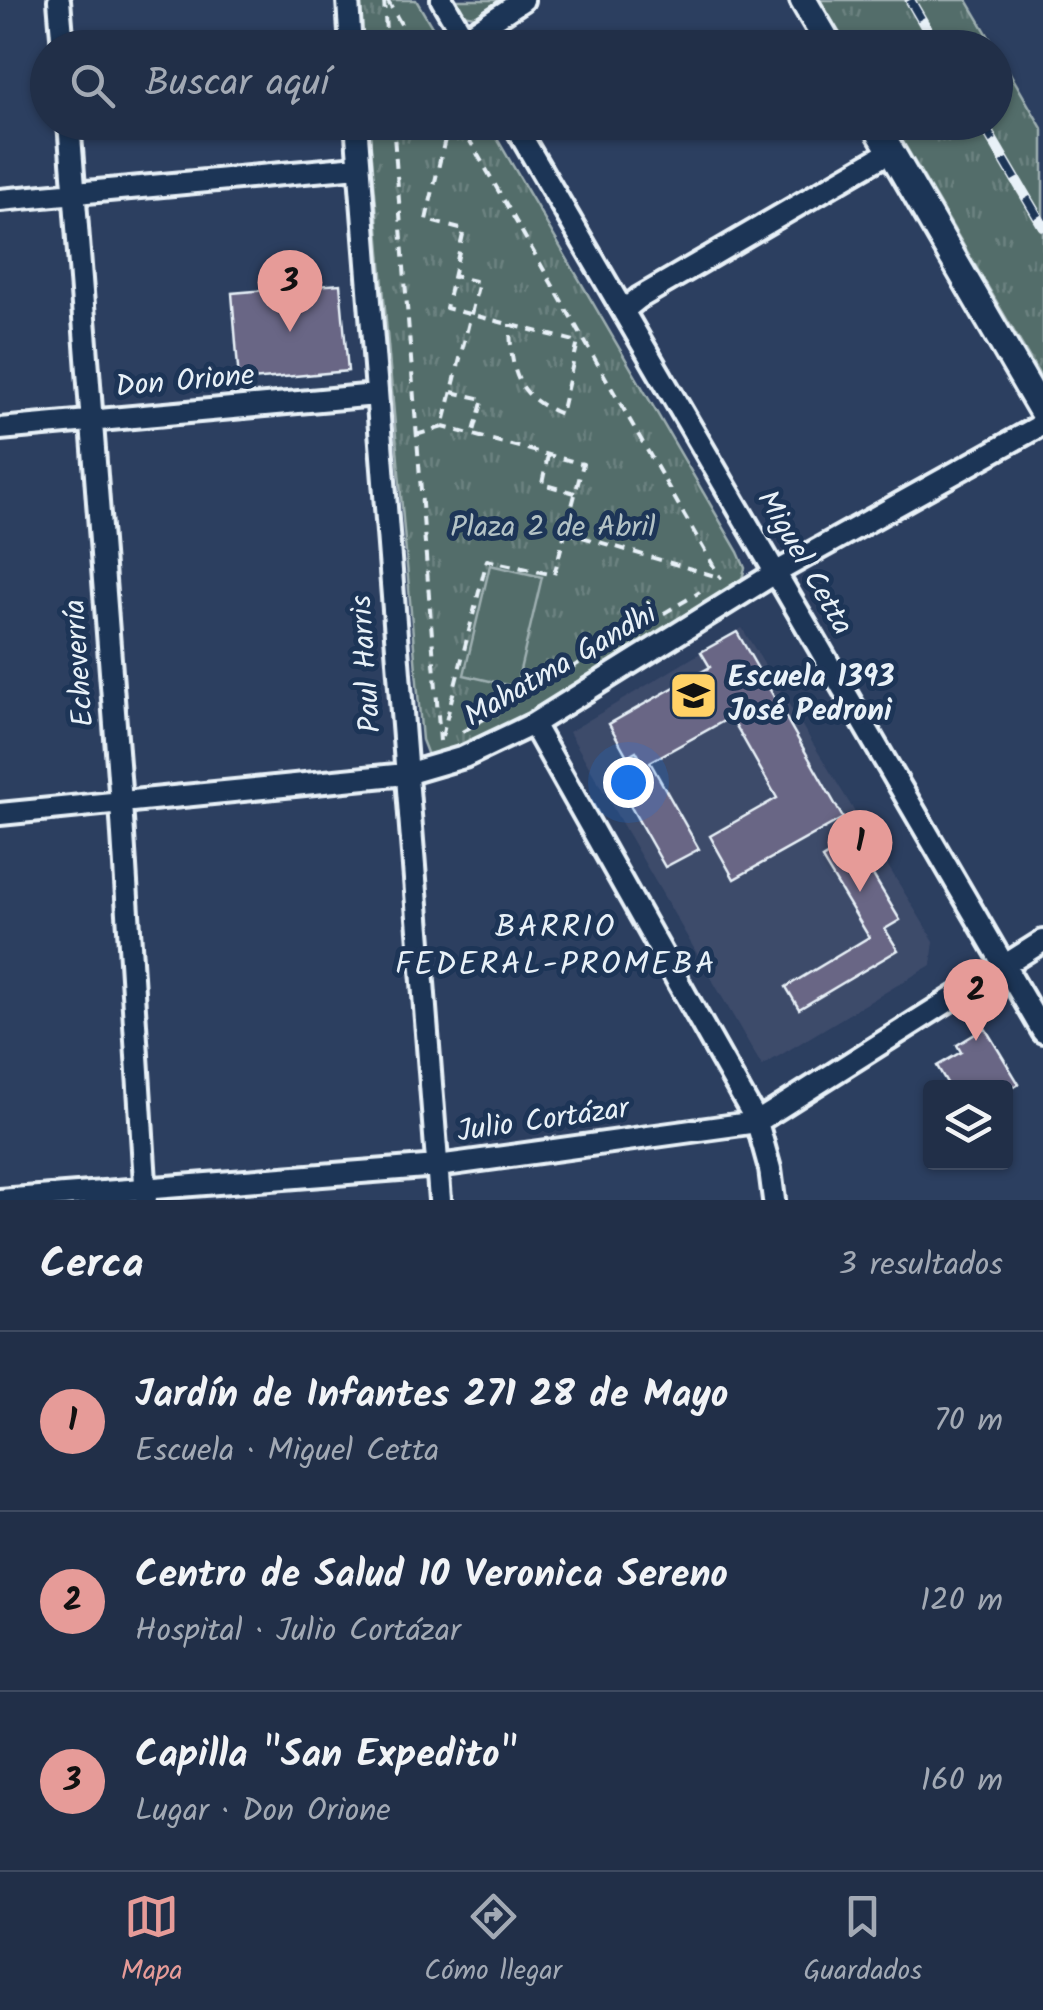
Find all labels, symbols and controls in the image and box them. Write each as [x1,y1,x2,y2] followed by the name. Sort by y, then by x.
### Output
[30,30,1013,140] search box
[145,55,329,115] text: Buscar aquí
[65,58,120,113] icon: search
[258,250,322,332] pin: 3
[113,352,257,412] street label: Don Orione
[743,481,865,645] street label: Miguel Cetta
[450,504,656,552] park label: Plaza 2 de Abril
[455,590,668,741] street label: Mahatma Gandhi
[338,593,396,735] street label: Paul Harris
[52,598,108,728] street label: Echeverría
[728,654,894,736] place label: Escuela 1393 José Pedroni
[667,669,719,721] school or university icon: Escuela 1393 José Pedroni
[603,757,654,808] your location
[828,810,892,892] pin: 1
[395,903,717,991] district label: BARRIO FEDERAL-PROMEBA
[944,958,1008,1041] pin: 2
[923,1080,1013,1170] map controls
[923,1080,1013,1170] button: layers
[454,1085,634,1157] street label: Julio Cortázar
[40,1232,144,1299] text: Cerca
[839,1240,1003,1291] text: 3 resultados
[135,1366,728,1426] text: Jardín de Infantes 271 28 de Mayo
[68,1396,77,1447] text: 1
[934,1396,1003,1447] text: 70 m
[135,1426,439,1477] text: Escuela · Miguel Cetta
[135,1546,728,1606] text: Centro de Salud 10 Veronica Sereno
[63,1576,82,1627] text: 2
[920,1576,1003,1627] text: 120 m
[135,1606,461,1657] text: Hospital · Julio Cortázar
[135,1726,518,1786] text: Capilla "San Expedito"
[64,1756,81,1807] text: 3
[921,1756,1003,1807] text: 160 m
[135,1786,391,1837] text: Lugar · Don Orione
[121,1889,183,1994] tab: Mapa
[424,1889,562,1994] tab: Cómo llegar
[804,1889,922,1994] tab: Guardados

